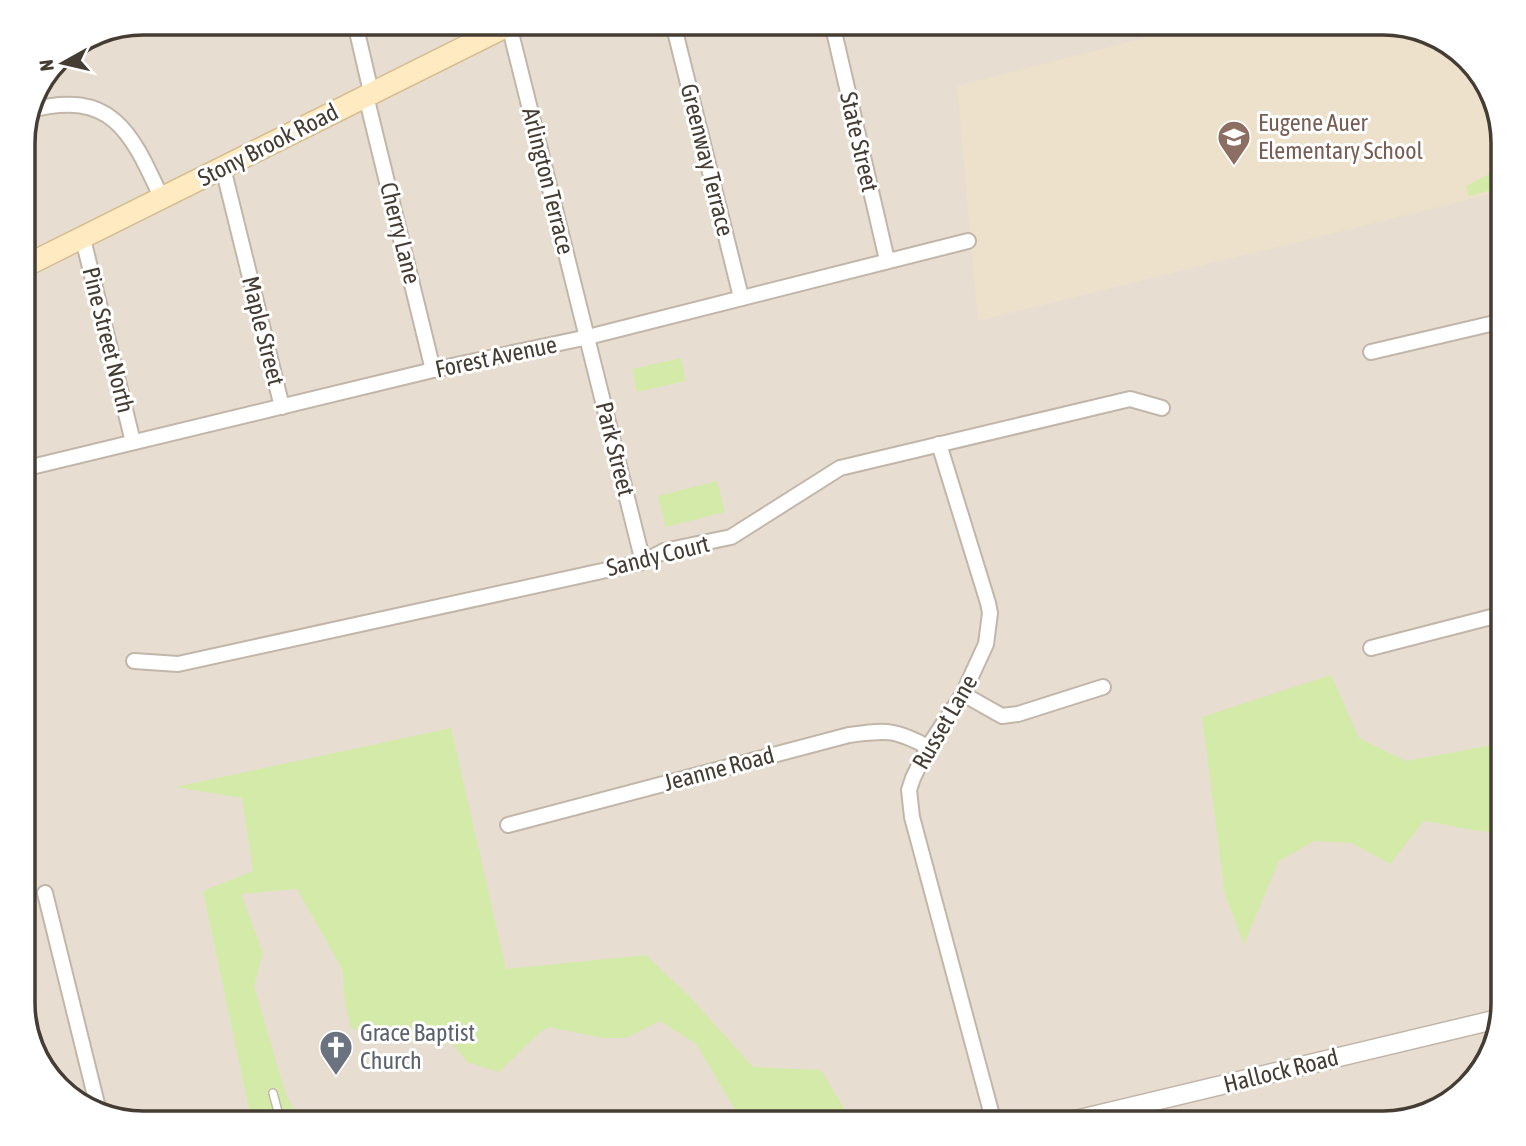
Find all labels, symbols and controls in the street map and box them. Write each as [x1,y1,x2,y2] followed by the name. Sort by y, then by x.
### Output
[28,28,98,98] north arrow
[34,58,58,72] text: N
[675,81,739,239] street label: Greenway Terrace
[835,89,884,195] street label: State Street
[193,98,342,191] street label: Stony Brook Road
[517,105,580,257] street label: Arlington Terrace
[1258,109,1424,164] place label: Eugene Auer Elementary School
[1215,118,1253,167] school or university icon: Eugene Auer Elementary School
[375,179,426,286] street label: Cherry Lane
[77,264,140,416] street label: Pine Street North
[237,273,290,388] street label: Maple Street
[433,330,559,383] street label: Forest Avenue
[591,399,640,499] street label: Park Street
[604,530,712,581] street label: Sandy Court
[907,670,982,774] street label: Russet Lane
[661,741,777,796] street label: Jeanne Road
[360,1019,475,1074] place label: Grace Baptist Church
[317,1028,355,1077] church icon: Grace Baptist Church
[1221,1043,1341,1098] street label: Hallock Road

